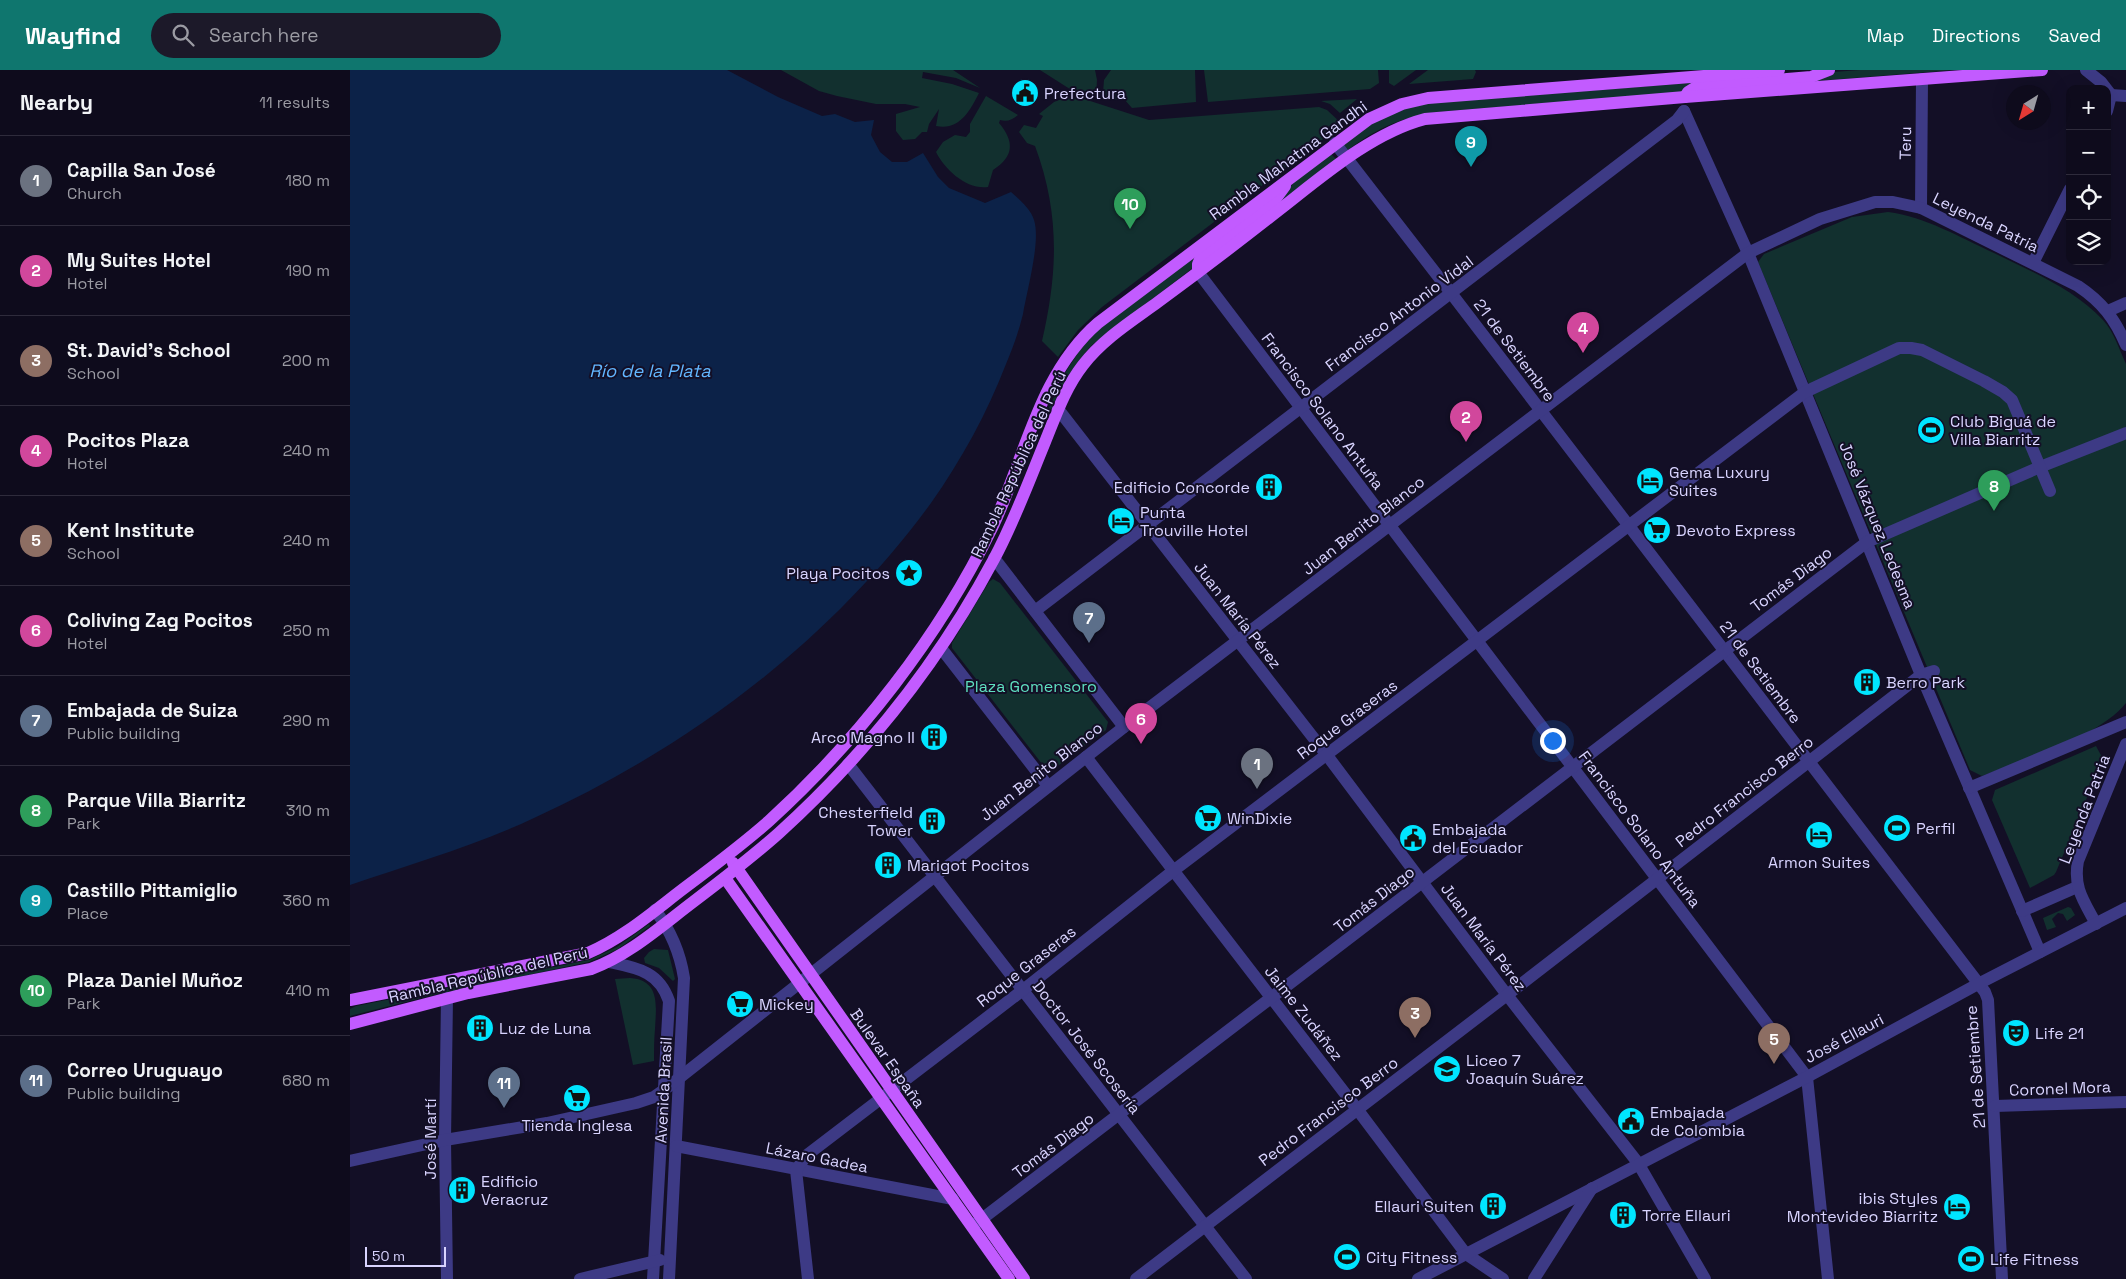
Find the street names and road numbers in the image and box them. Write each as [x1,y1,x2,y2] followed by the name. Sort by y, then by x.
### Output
[1205,96,1371,225] street label: Rambla Mahatma Gandhi
[1895,126,1916,160] street label: Teru
[1929,188,2042,257] street label: Leyenda Patria
[1321,251,1478,376] street label: Francisco Antonio Vidal
[1469,295,1560,406] street label: 21 de Setiembre
[1257,329,1388,494] street label: Francisco Solano Antuña
[966,367,1071,561] street label: Rambla República del Perú
[1834,439,1921,612] street label: José Vázquez Ledesma
[1298,471,1429,580] street label: Juan Benito Blanco
[1746,542,1836,617] street label: Tomás Diago
[1189,557,1286,673] street label: Juan María Pérez
[1715,617,1806,728] street label: 21 de Setiembre
[1293,675,1402,764] street label: Roque Graseras
[976,717,1107,826] street label: Juan Benito Blanco
[1671,731,1818,852] street label: Pedro Francisco Berro
[1574,747,1705,912] street label: Francisco Solano Antuña
[2054,752,2115,867] street label: Leyenda Patria
[1330,861,1419,937] street label: Tomás Diago
[1436,879,1531,996] street label: Juan María Pérez
[972,921,1080,1012] street label: Roque Graseras
[386,941,590,1008] street label: Rambla República del Perú
[1260,961,1347,1065] street label: Jaime Zudáñez
[1028,976,1145,1118] street label: Doctor José Scosería
[845,1004,930,1112] street label: Bulevar España
[1961,1005,1990,1129] street label: 21 de Setiembre
[1801,1009,1887,1068] street label: José Ellauri
[650,1036,677,1144] street label: Avenida Brasil
[1254,1052,1402,1171] street label: Pedro Francisco Berro
[2009,1076,2111,1101] street label: Coronel Mora
[420,1098,441,1180] street label: José Martí
[1008,1108,1098,1183] street label: Tomás Diago
[764,1137,870,1178] street label: Lázaro Gadea

